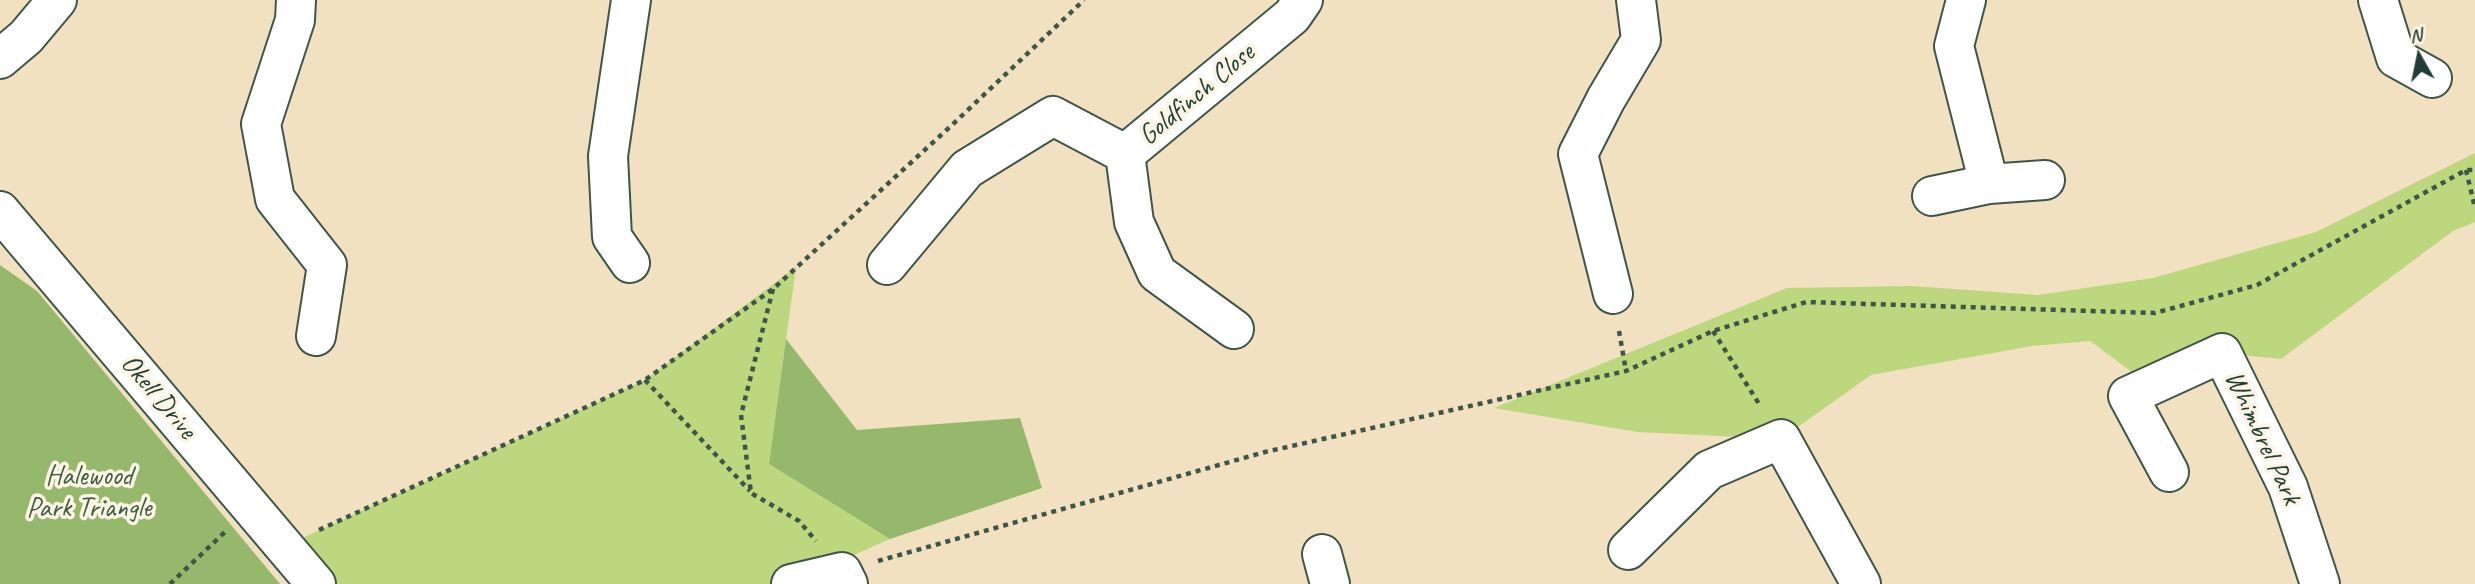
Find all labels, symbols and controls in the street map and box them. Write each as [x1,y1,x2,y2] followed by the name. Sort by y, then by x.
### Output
[2384,21,2454,91] north arrow
[2408,22,2423,48] text: N
[1132,37,1262,153] street label: Goldfinch Close
[113,348,203,446] street label: Okell Drive
[2216,366,2308,510] street label: Whimbrel Park
[27,460,151,526] park label: Halewood Park Triangle

